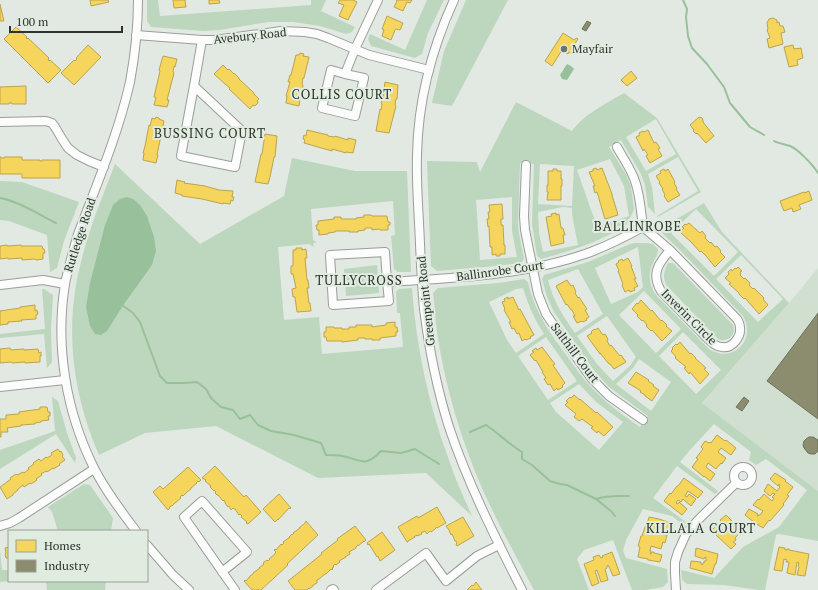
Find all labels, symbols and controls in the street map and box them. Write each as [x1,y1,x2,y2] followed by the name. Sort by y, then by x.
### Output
[10,8,122,34] scale bar
[16,14,49,29] text: 100 m
[213,24,287,47] street label: Avebury Road
[572,41,613,56] place label: Mayfair
[559,44,569,54] marker: Mayfair
[292,85,392,103] district label: COLLIS COURT
[154,124,266,142] district label: BUSSING COURT
[60,195,99,274] street label: Rutledge Road
[594,217,682,235] district label: BALLINROBE
[413,255,438,347] street label: Greenpoint Road
[455,257,545,284] street label: Ballinrobe Court
[315,271,403,289] district label: TULLYCROSS
[658,286,720,348] street label: Inverin Circle
[548,320,603,386] street label: Salthill Court
[646,519,756,537] district label: KILLALA COURT
[8,530,148,582] legend
[44,538,81,553] text: Homes
[44,558,90,573] text: Industry

